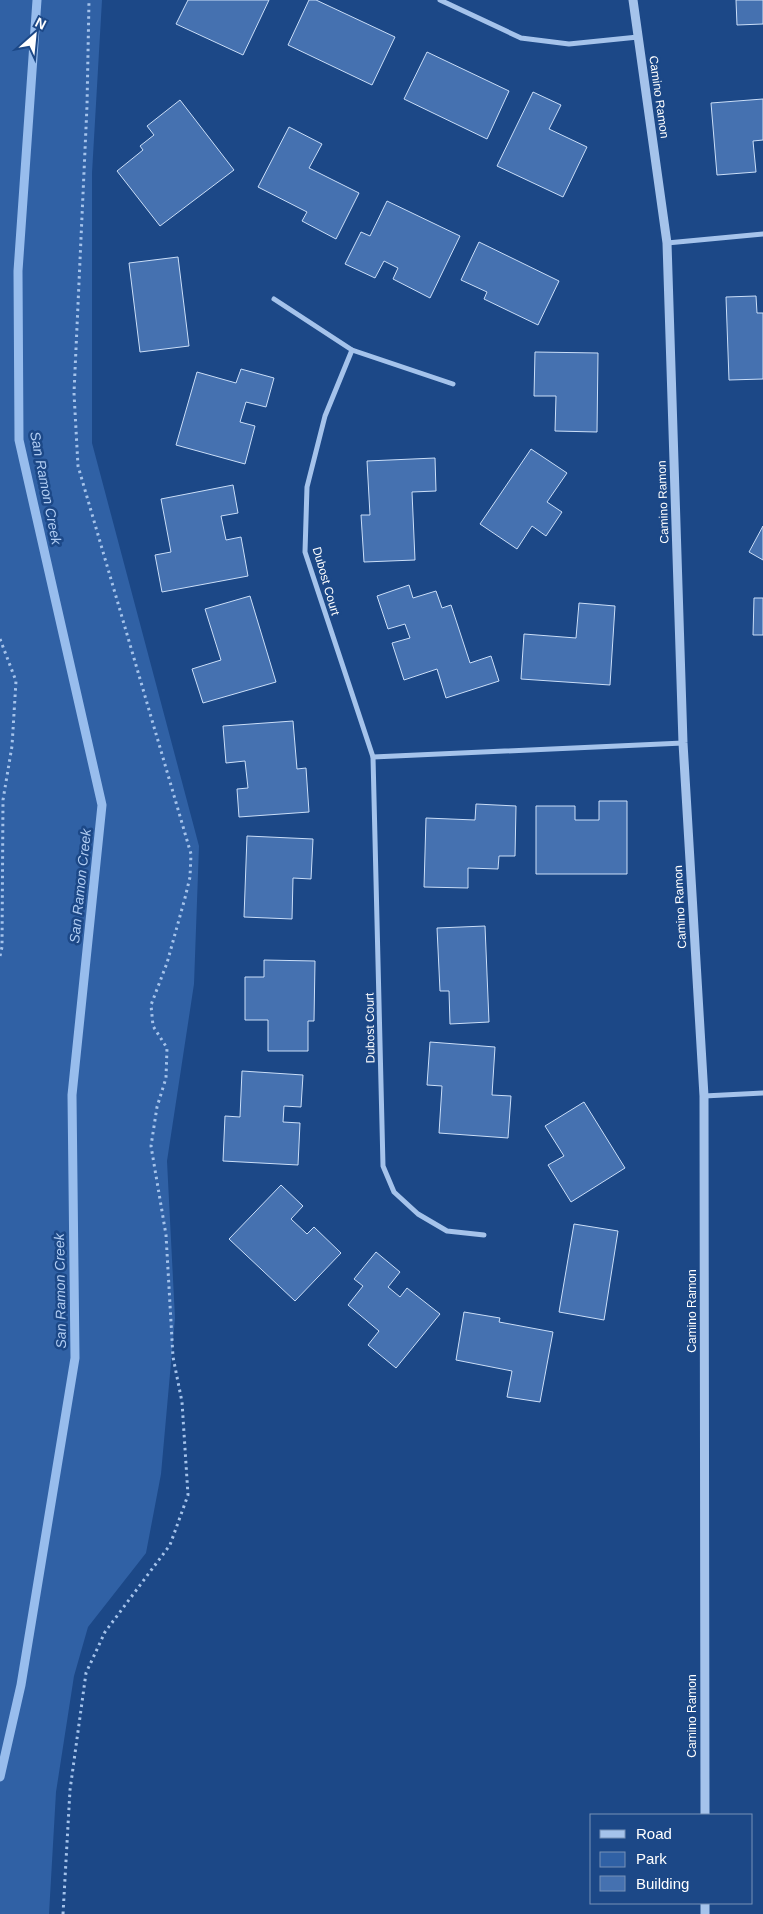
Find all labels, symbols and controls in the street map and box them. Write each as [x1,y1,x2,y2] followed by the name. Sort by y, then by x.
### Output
[10,10,60,60] north arrow
[33,14,49,33] text: N
[646,55,672,139] street label: Camino Ramon
[27,430,65,547] water label: San Ramon Creek
[655,460,671,544] street label: Camino Ramon
[310,545,343,618] street label: Dubost Court
[66,827,94,944] water label: San Ramon Creek
[671,865,689,949] street label: Camino Ramon
[362,992,378,1063] street label: Dubost Court
[51,1232,69,1349] water label: San Ramon Creek
[685,1269,699,1353] street label: Camino Ramon
[685,1674,699,1758] street label: Camino Ramon
[590,1814,753,1904] legend
[636,1825,672,1842] text: Road
[636,1850,667,1867] text: Park
[636,1875,689,1892] text: Building

